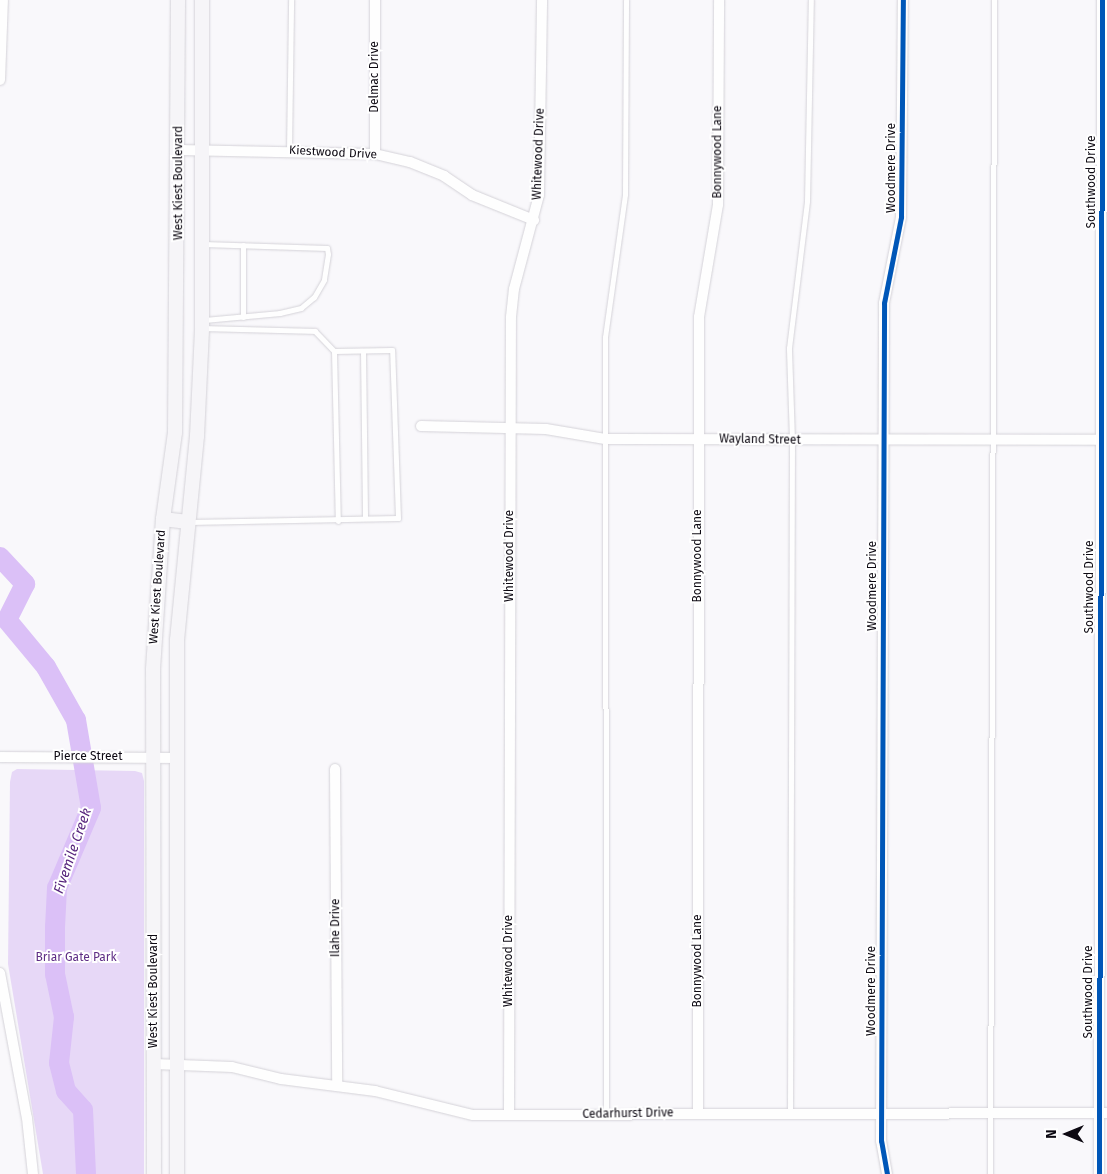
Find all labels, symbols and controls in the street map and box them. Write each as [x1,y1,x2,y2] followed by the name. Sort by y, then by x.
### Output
[368,41,382,113] street label: Delmac Drive
[711,105,725,199] street label: Bonnywood Lane
[530,108,548,200] street label: Whitewood Drive
[885,123,899,213] street label: Woodmere Drive
[172,126,186,240] street label: West Kiest Boulevard
[1085,135,1099,229] street label: Southwood Drive
[289,144,377,162] street label: Kiestwood Drive
[719,432,801,448] street label: Wayland Street
[691,509,705,603] street label: Bonnywood Lane
[503,510,517,602] street label: Whitewood Drive
[147,529,169,645] street label: West Kiest Boulevard
[1083,540,1097,634] street label: Southwood Drive
[866,541,880,631] street label: Woodmere Drive
[54,750,122,764] street label: Pierce Street
[51,806,95,896] water label: Fivemile Creek
[329,899,343,957] street label: Ilahe Drive
[691,914,705,1008] street label: Bonnywood Lane
[502,915,516,1007] street label: Whitewood Drive
[147,934,161,1048] street label: West Kiest Boulevard
[1082,945,1096,1039] street label: Southwood Drive
[865,946,879,1036] street label: Woodmere Drive
[35,951,117,965] park label: Briar Gate Park
[582,1106,674,1122] street label: Cedarhurst Drive
[1042,1109,1092,1159] north arrow
[1043,1129,1060,1139] text: N

